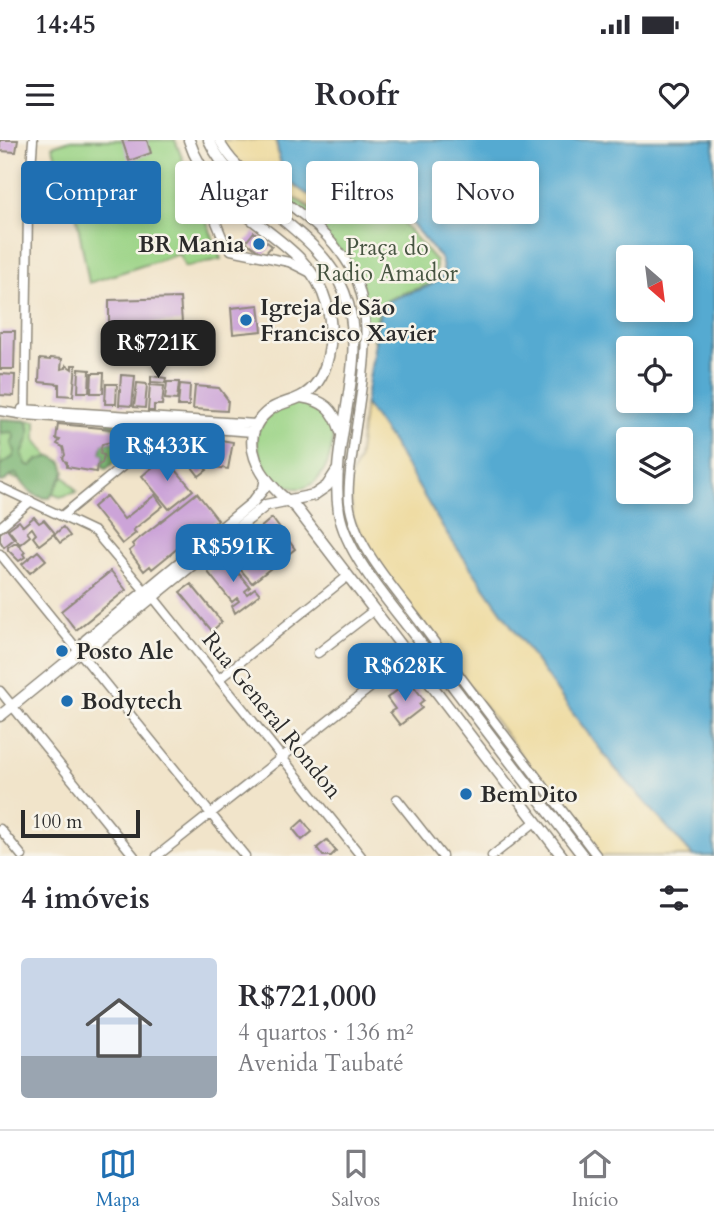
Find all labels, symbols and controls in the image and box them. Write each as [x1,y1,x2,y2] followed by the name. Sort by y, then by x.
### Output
[35,7,96,42] text: 14:45
[315,73,399,117] text: Roofr
[21,76,59,114] icon: menu
[655,76,693,114] icon: heart
[21,161,161,224] chip: Comprar
[175,161,292,224] chip: Alugar
[306,161,418,224] chip: Filtros
[432,161,539,224] chip: Novo
[138,229,246,260] place label: BR Mania
[316,232,459,289] park label: Praça do Radio Amador
[251,236,267,252] marker: BR Mania
[616,245,693,322] north arrow
[616,245,693,504] map controls
[260,292,437,349] place label: Igreja de São Francisco Xavier
[238,312,254,328] marker: Igreja de São Francisco Xavier
[101,320,215,380] pin: R$721K
[117,327,199,358] text: R$721K
[616,336,693,413] button: locate
[110,424,224,483] pin: R$433K
[616,427,693,504] button: layers
[126,430,208,461] text: R$433K
[176,524,290,584] pin: R$591K
[192,531,274,562] text: R$591K
[195,625,349,805] street label: Rua General Rondon
[76,636,174,667] place label: Posto Ale
[54,643,70,659] marker: Posto Ale
[348,644,462,703] pin: R$628K
[364,650,446,681] text: R$628K
[81,686,182,717] place label: Bodytech
[59,693,75,709] marker: Bodytech
[480,779,578,810] place label: BemDito
[458,786,474,802] marker: BemDito
[21,807,140,839] scale bar
[32,809,82,835] text: 100 m
[21,878,150,919] text: 4 imóveis
[655,879,693,917] icon: filters
[238,976,376,1017] text: R$721,000
[77,986,161,1070] icon: home
[238,1017,413,1048] text: 4 quartos · 136 m²
[238,1048,404,1079] text: Avenida Taubaté
[96,1145,140,1213] tab: Mapa
[331,1145,380,1213] tab: Salvos
[571,1145,618,1213] tab: Início

